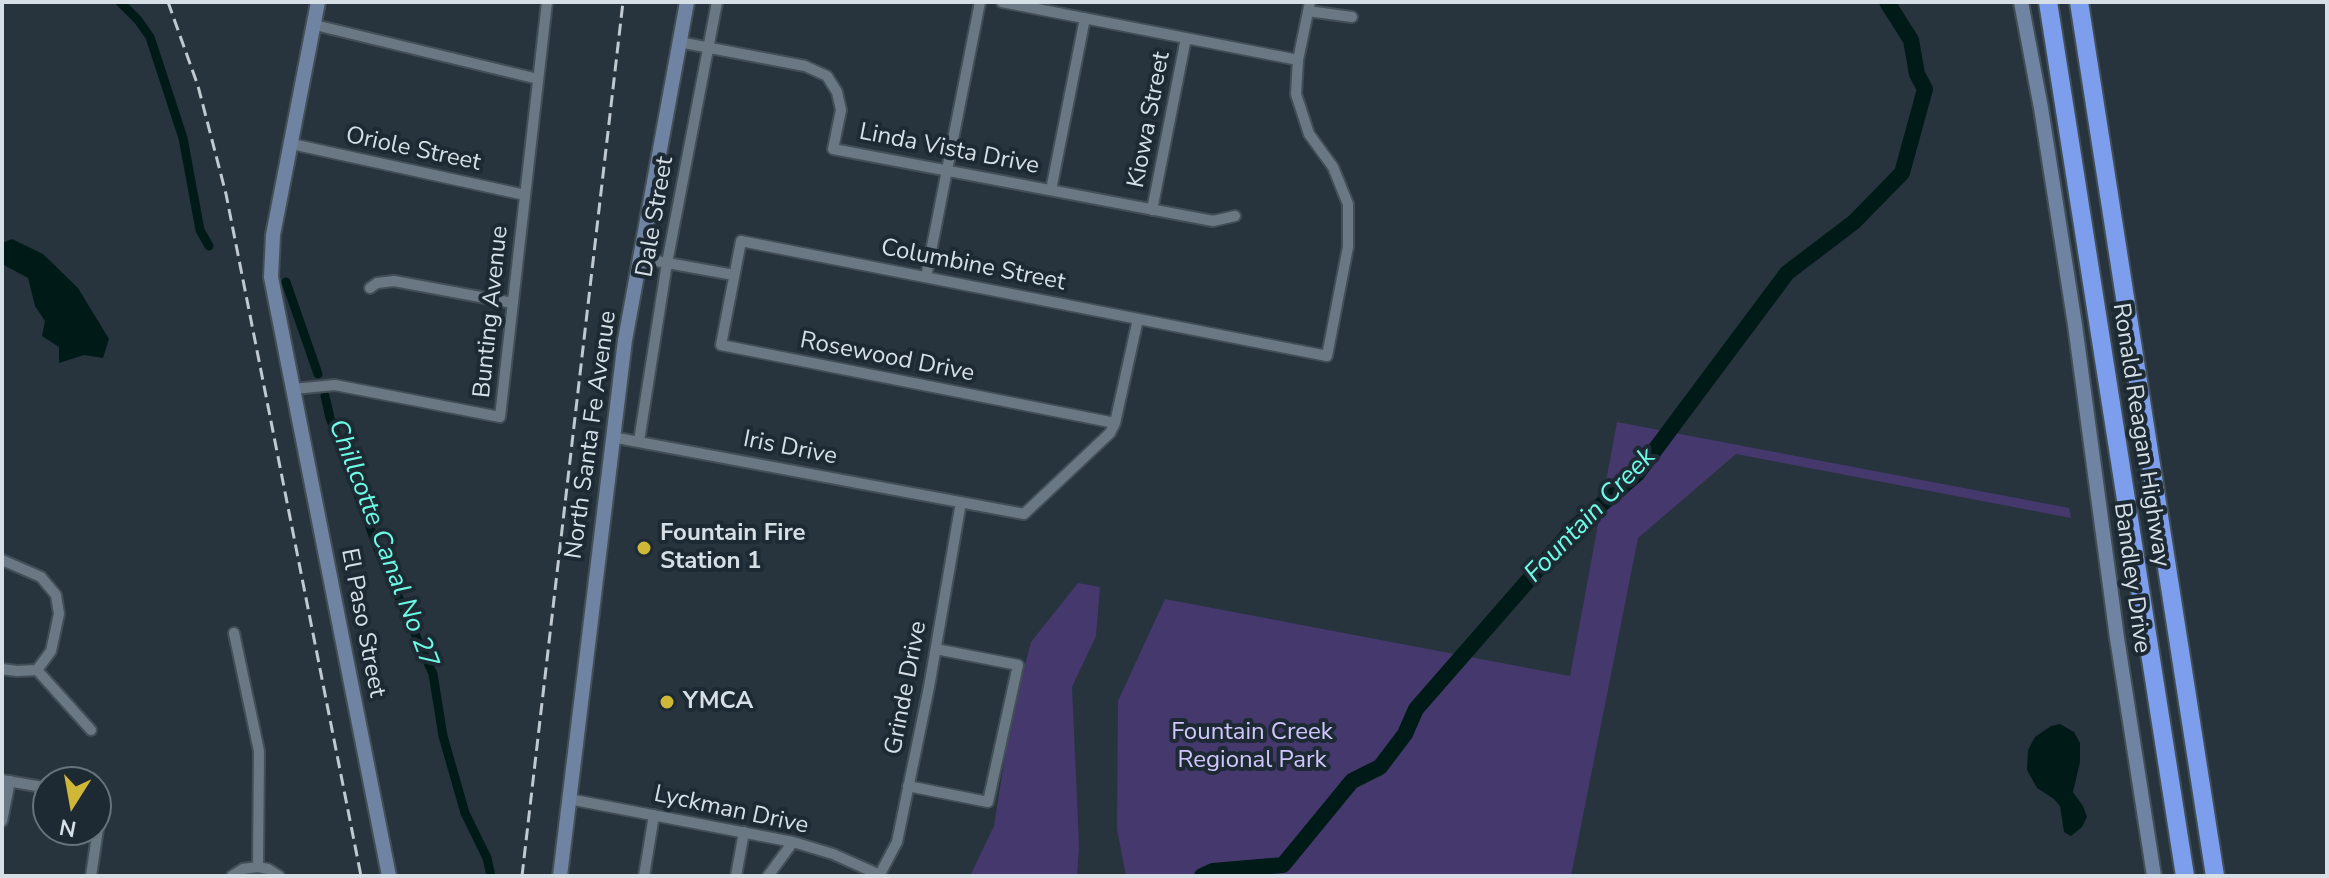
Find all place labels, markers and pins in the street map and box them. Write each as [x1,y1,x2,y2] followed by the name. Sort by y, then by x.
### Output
[660,520,806,576] place label: Fountain Fire Station 1
[635,539,653,557] marker: Fountain Fire Station 1
[683,688,753,716] place label: YMCA
[658,693,676,711] marker: YMCA

